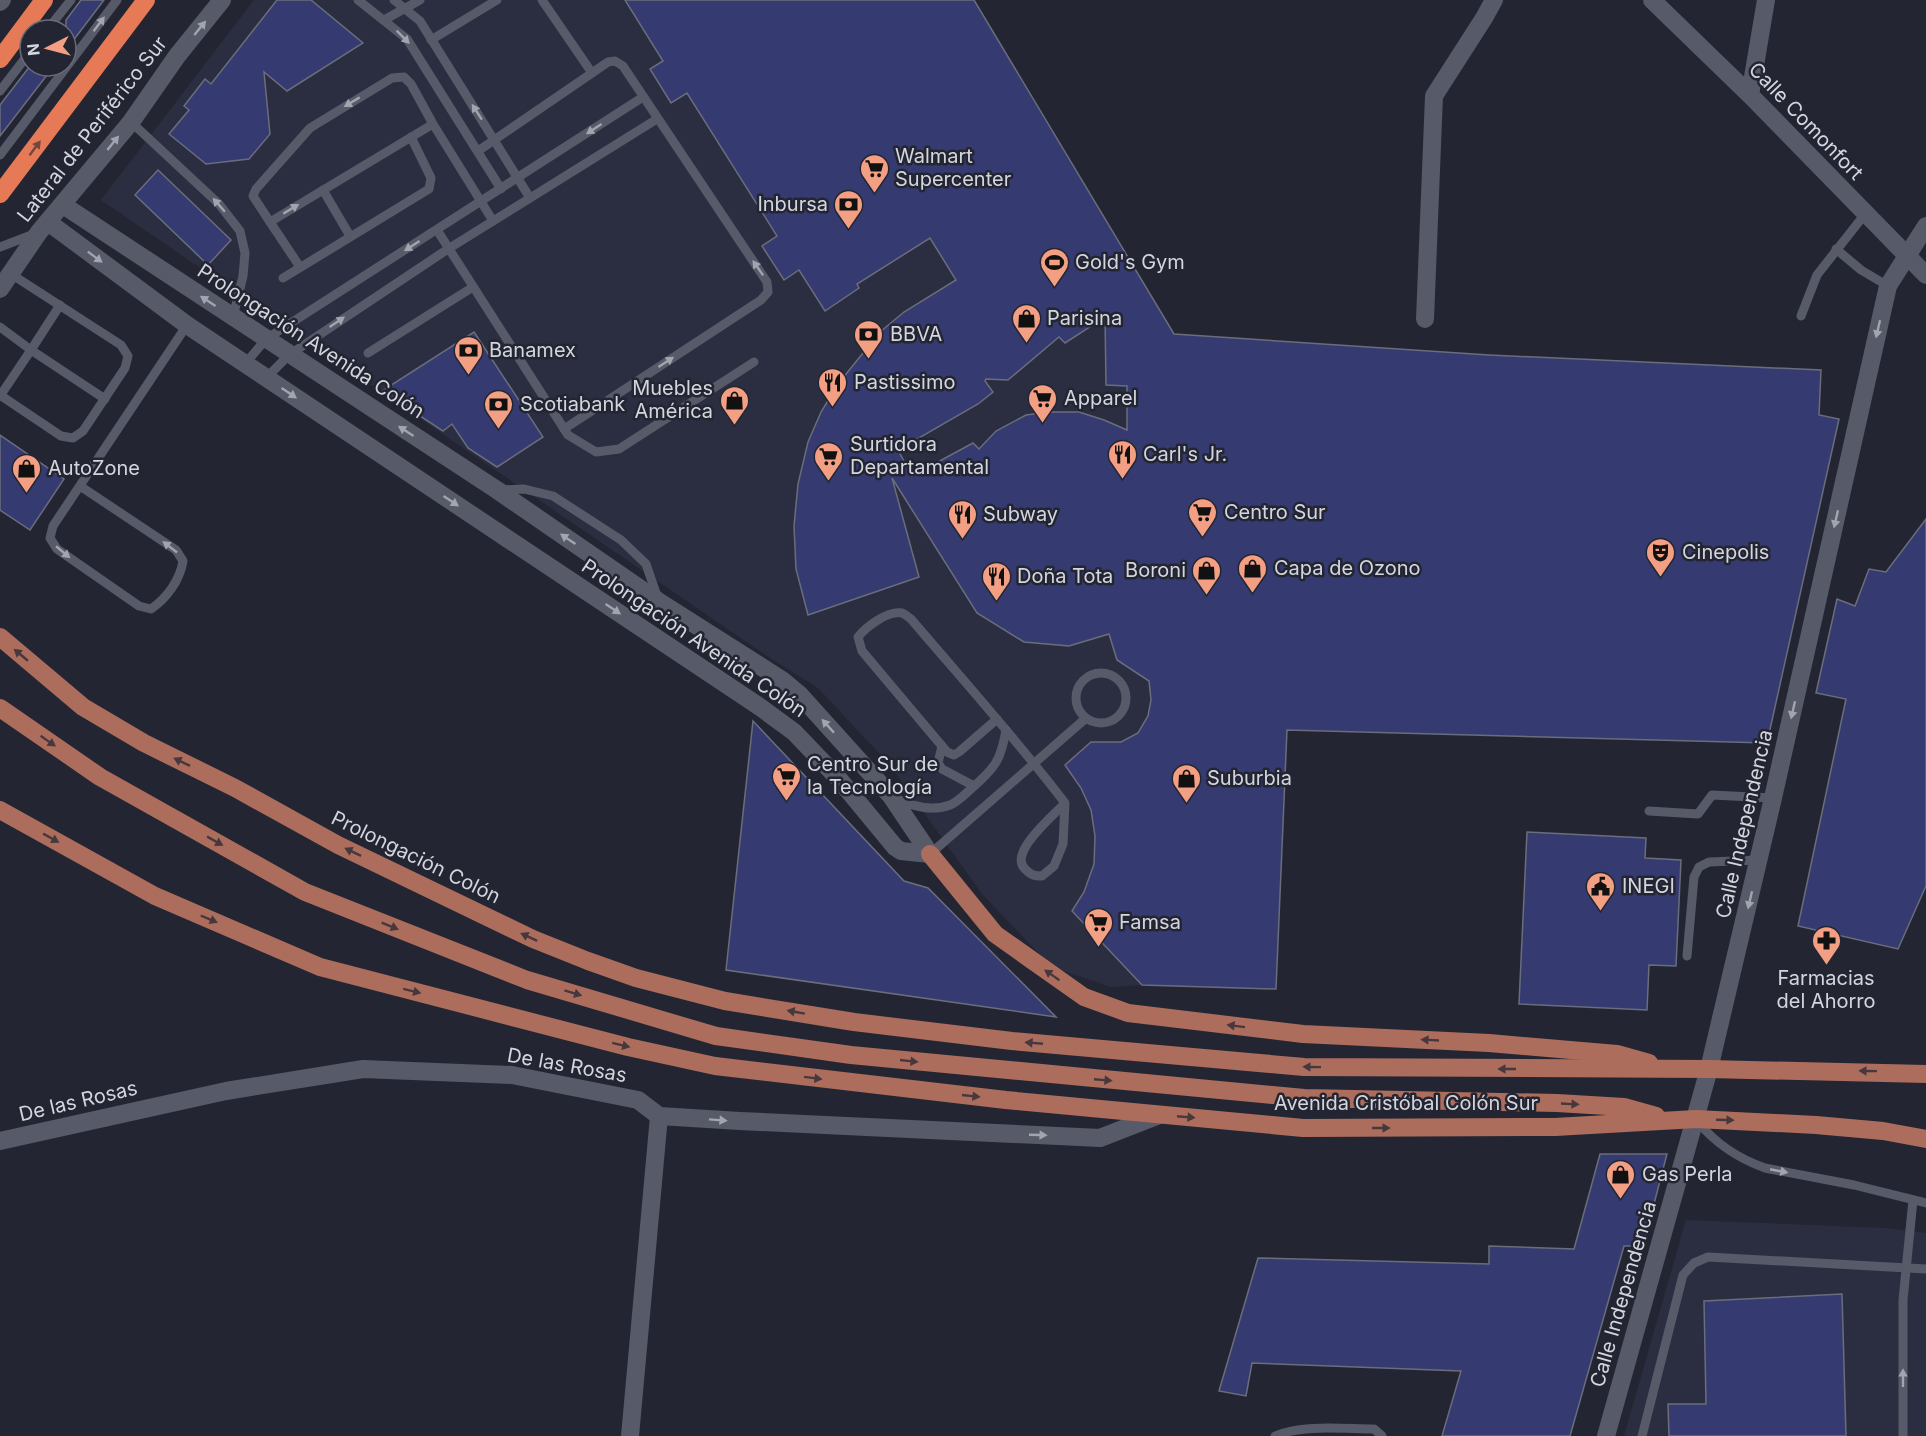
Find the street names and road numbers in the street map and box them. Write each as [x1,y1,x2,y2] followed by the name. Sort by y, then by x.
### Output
[12,31,172,227] street label: Lateral de Periférico Sur
[1744,57,1868,185] street label: Calle Comonfort
[193,259,429,423] street label: Prolongación Avenida Colón
[577,554,811,722] street label: Prolongación Avenida Colón
[1711,727,1777,921] street label: Calle Independencia
[328,806,504,908] street label: Prolongación Colón
[505,1043,629,1087] street label: De las Rosas
[16,1076,140,1126] street label: De las Rosas
[1274,1091,1539,1115] street label: Avenida Cristóbal Colón Sur
[1585,1198,1661,1390] street label: Calle Independencia

